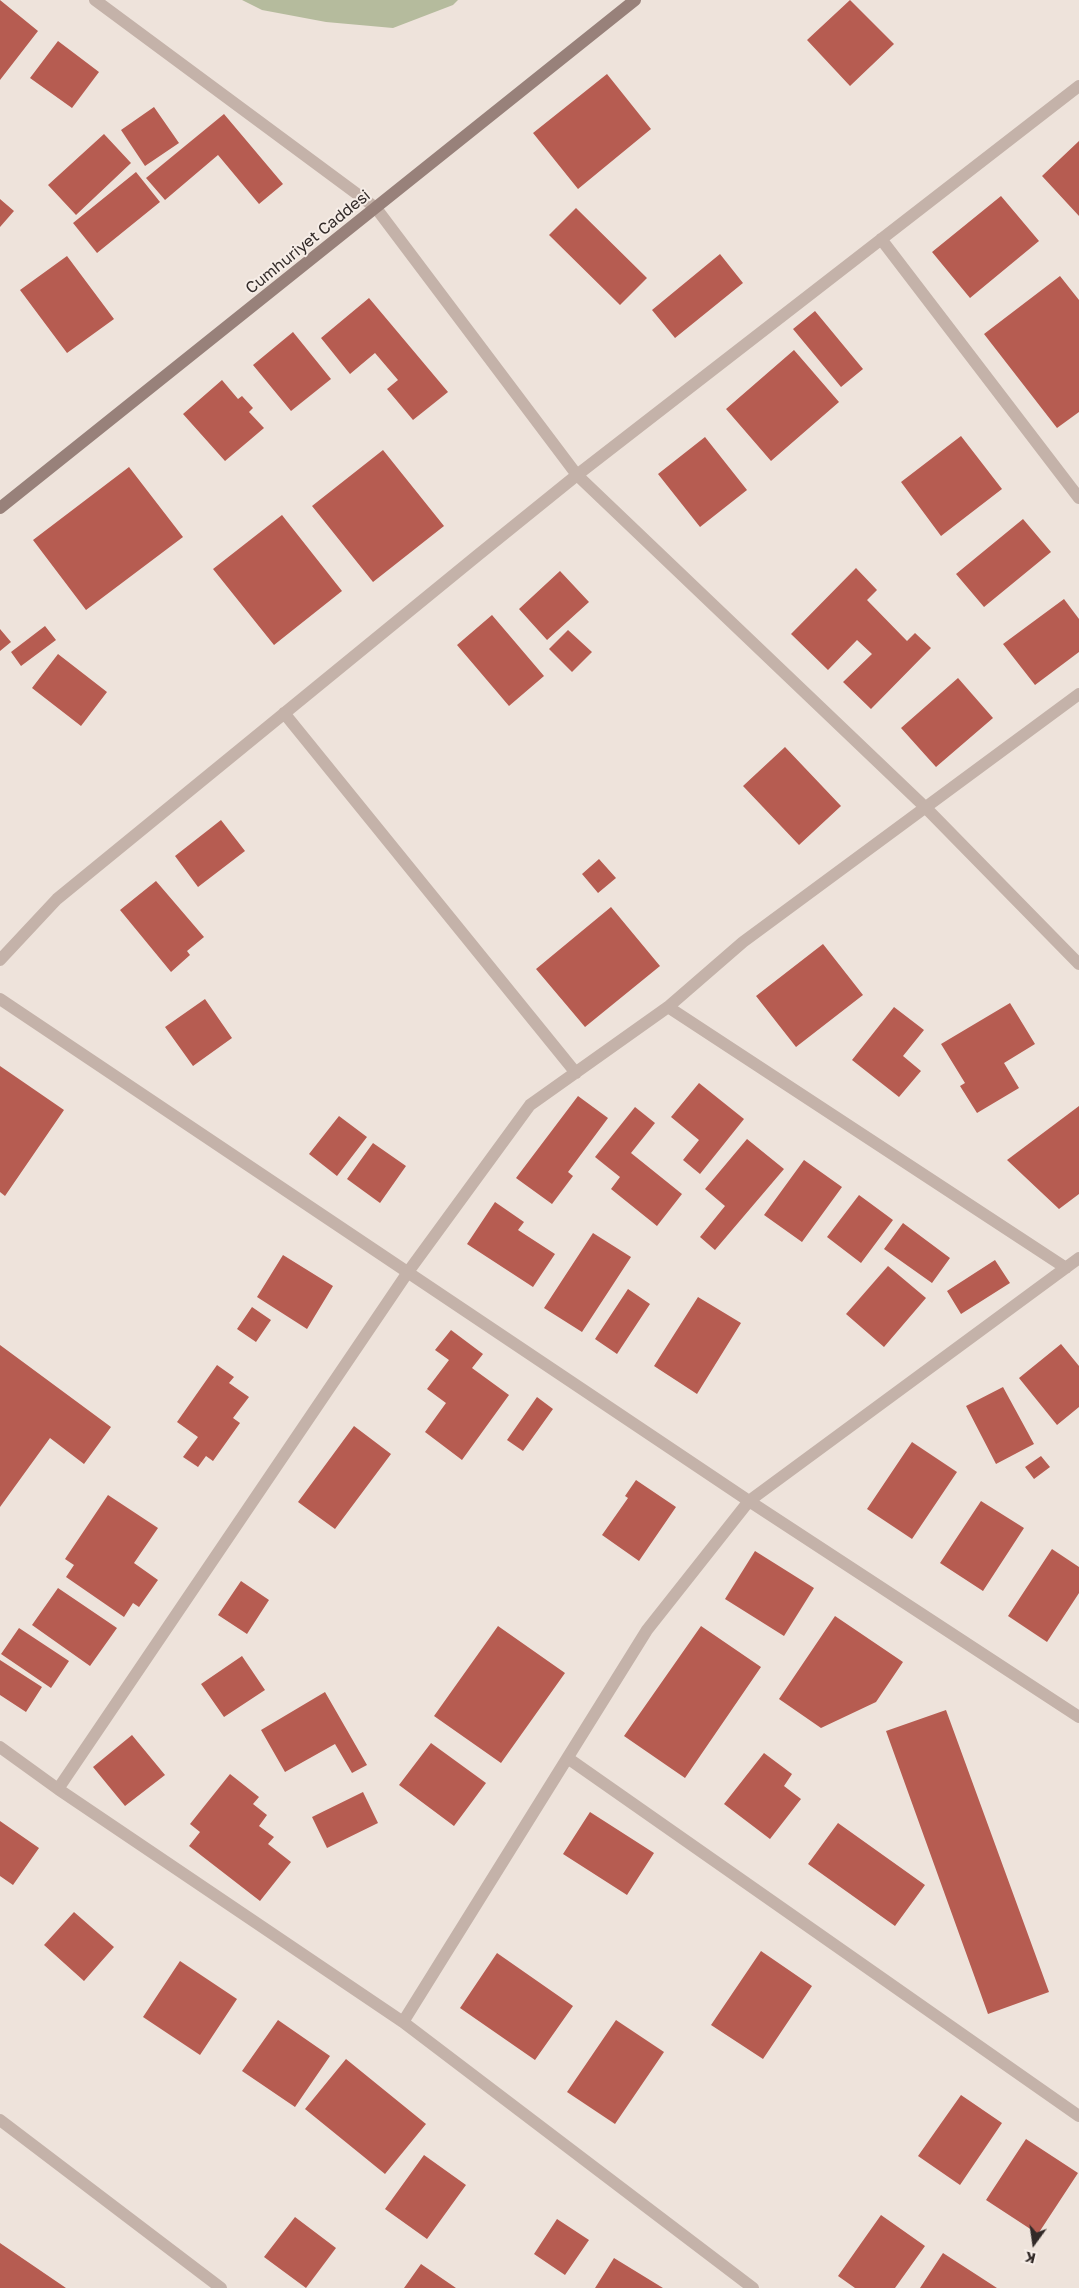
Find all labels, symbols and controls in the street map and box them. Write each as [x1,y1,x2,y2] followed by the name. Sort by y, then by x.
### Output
[242,186,374,298] street label: Cumhuriyet Caddesi
[1009,2218,1059,2268] north arrow
[1023,2249,1037,2268] text: K

